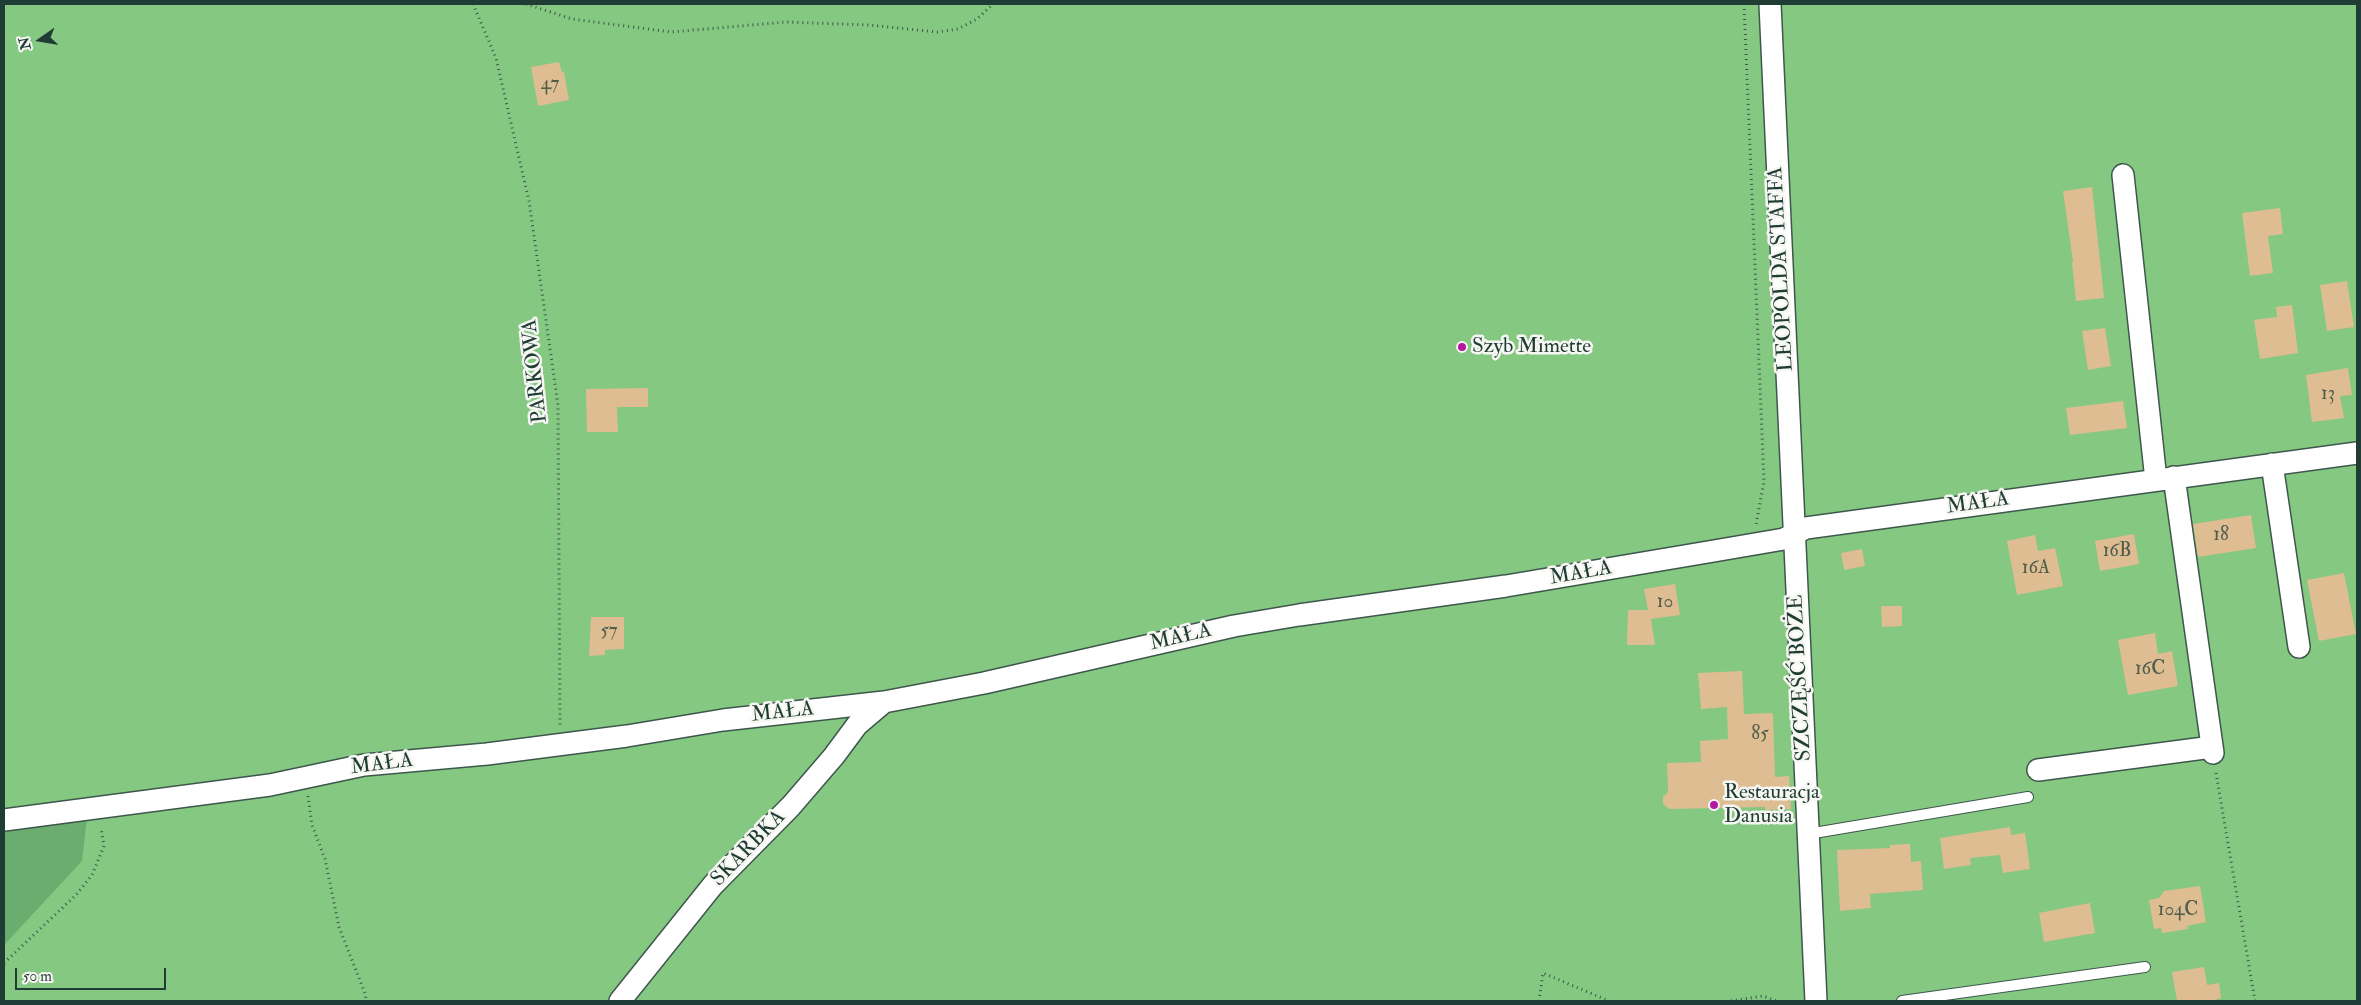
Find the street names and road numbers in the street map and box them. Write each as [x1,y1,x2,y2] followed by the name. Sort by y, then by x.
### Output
[1764,166,1800,372] street label: LEOPOLDA STAFFA
[518,318,554,424] street label: PARKOWA
[1945,487,2011,521] street label: MAŁA
[1548,556,1614,592] street label: MAŁA
[1784,594,1818,762] street label: SZCZĘŚĆ BOŻE
[1148,619,1214,657] street label: MAŁA
[751,697,815,729] street label: MAŁA
[349,749,415,781] street label: MAŁA
[706,806,792,892] street label: SKARBKA

